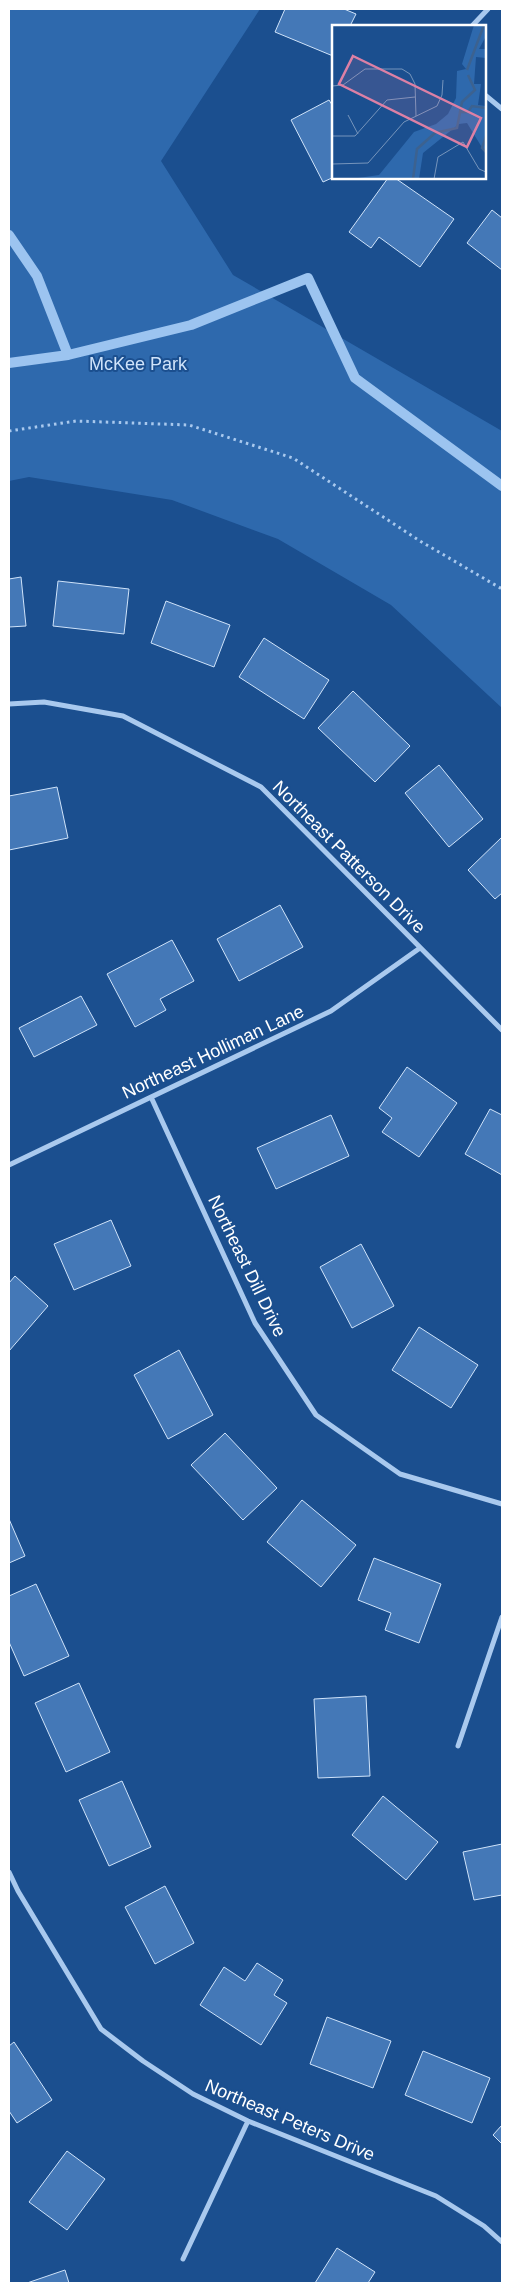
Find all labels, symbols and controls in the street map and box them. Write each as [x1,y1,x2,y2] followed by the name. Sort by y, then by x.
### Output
[332,25,486,179] inset map
[89,354,188,374] park label: McKee Park
[269,777,429,937] street label: Northeast Patterson Drive
[119,1001,307,1103] street label: Northeast Holliman Lane
[204,1192,290,1340] street label: Northeast Dill Drive
[202,2075,378,2165] street label: Northeast Peters Drive

